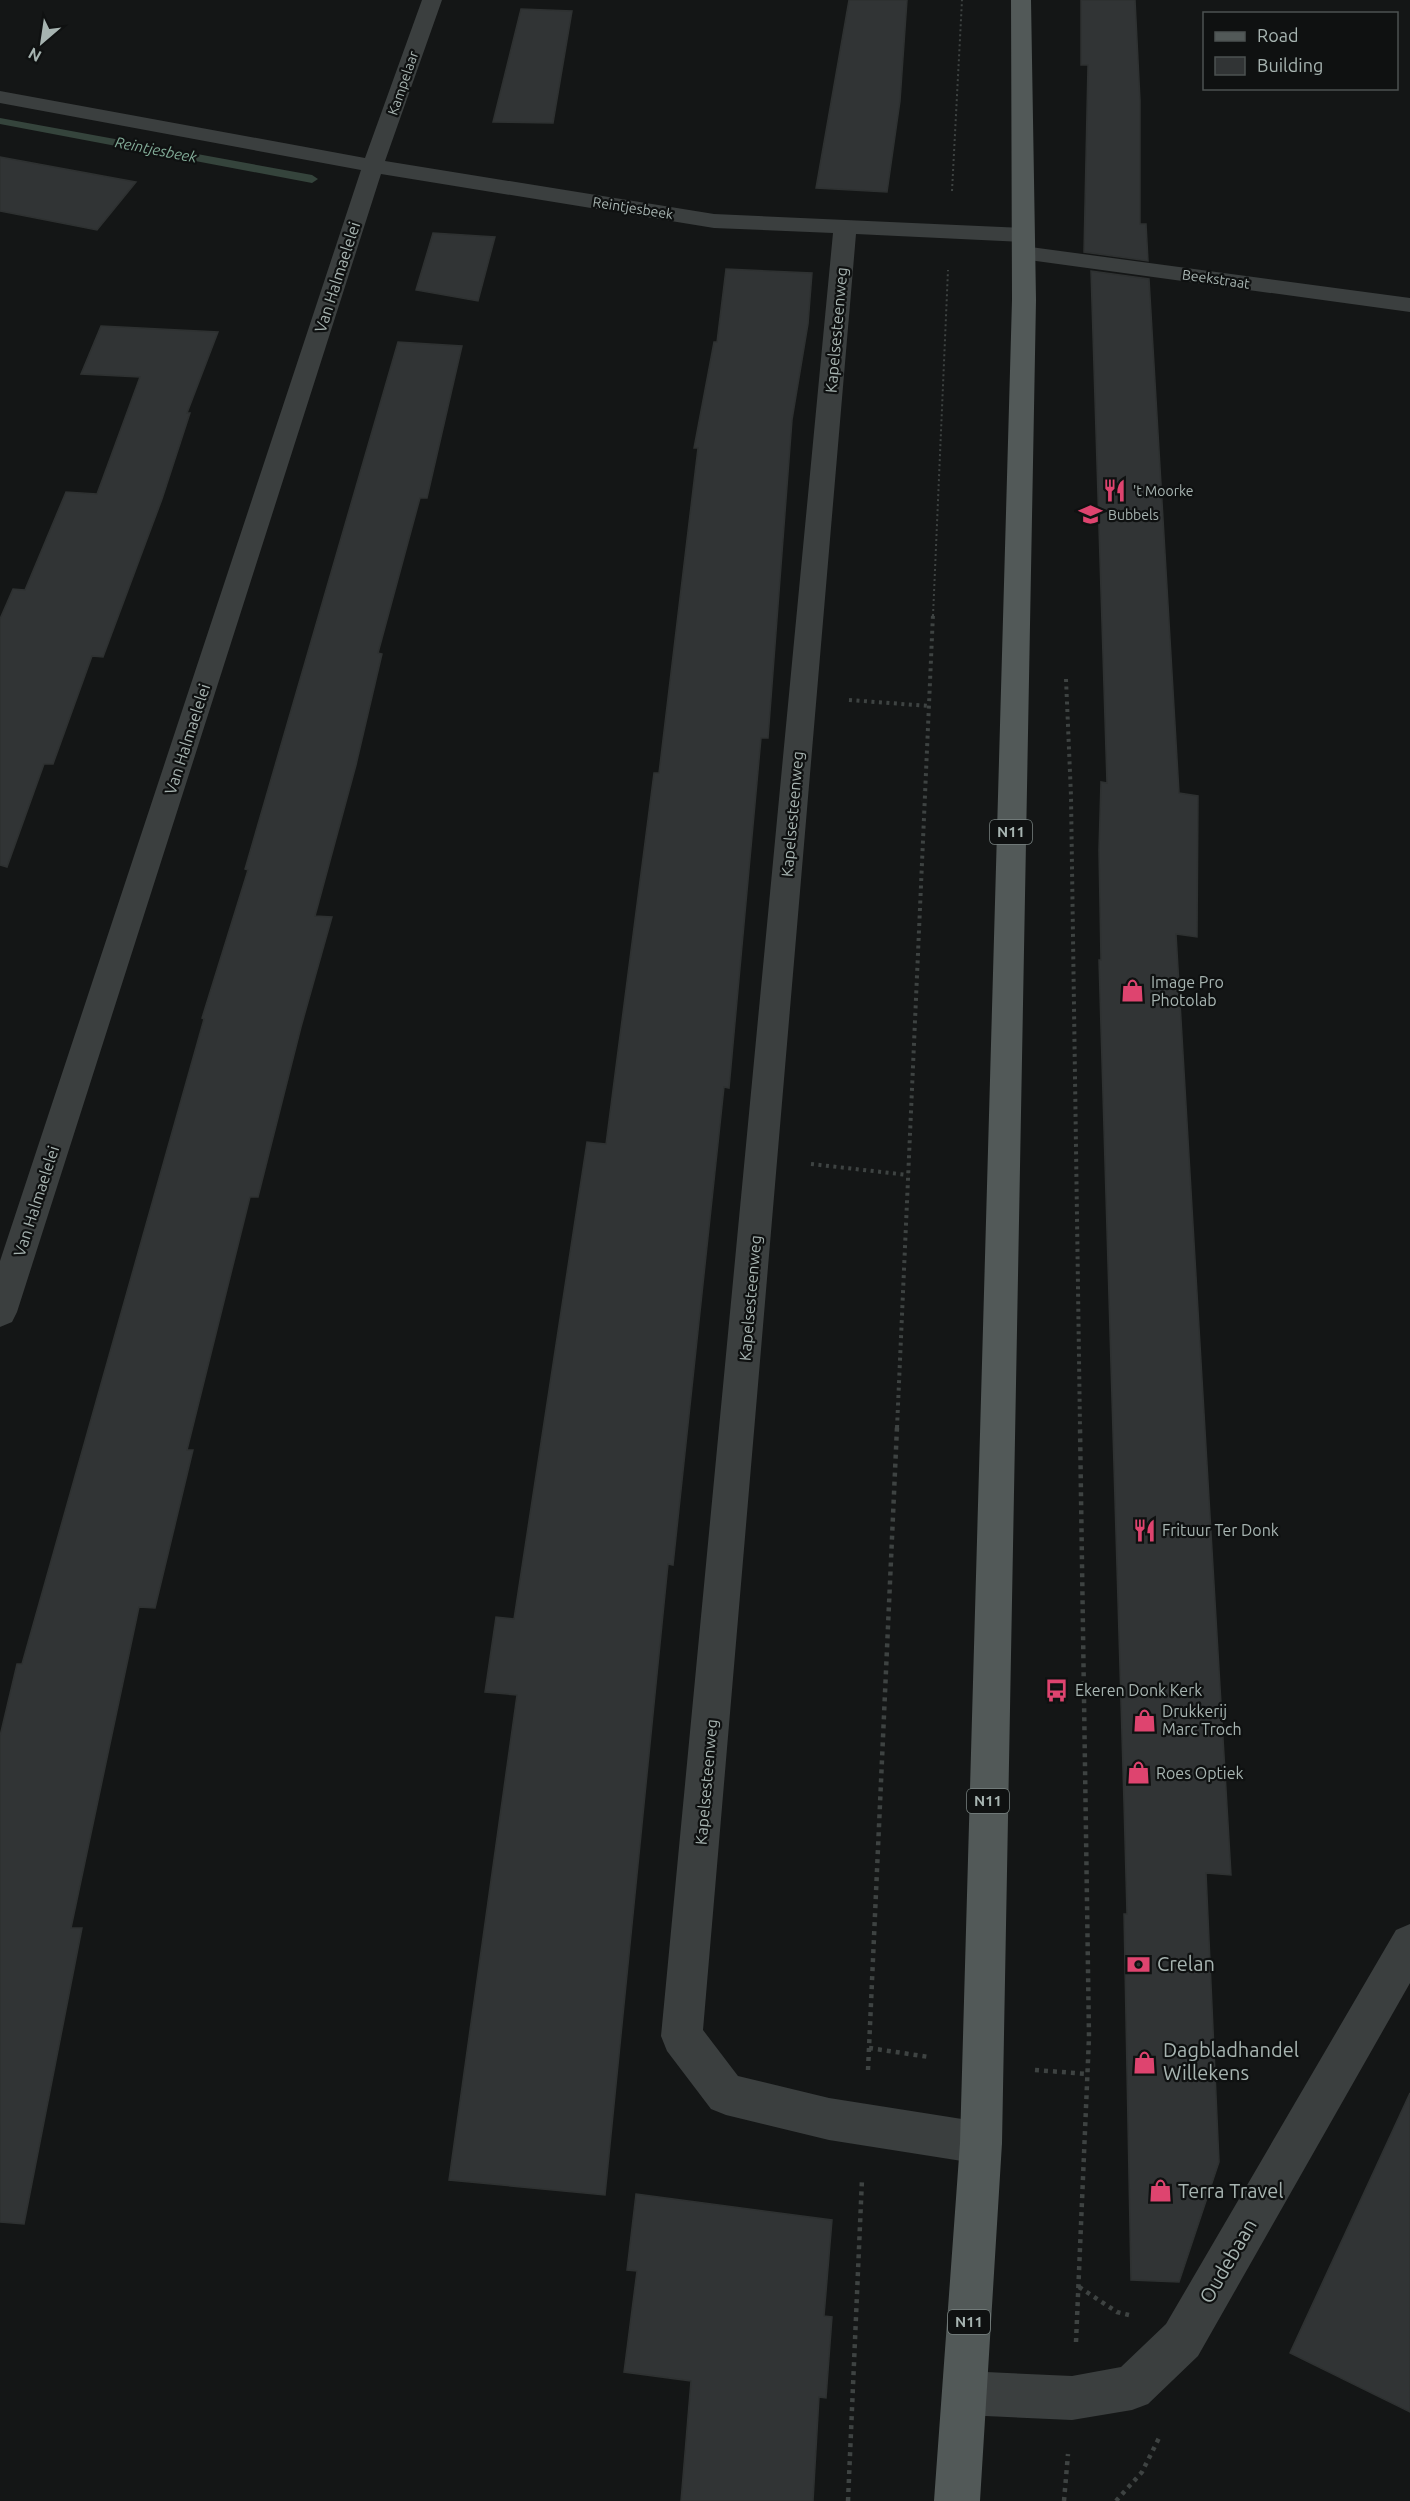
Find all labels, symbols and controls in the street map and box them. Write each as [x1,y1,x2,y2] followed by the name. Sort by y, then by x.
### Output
[12,12,72,72] north arrow
[1203,12,1398,90] legend
[1257,25,1299,45] text: Road
[25,44,44,66] text: N
[385,48,422,117] street label: Kampelaar
[1257,55,1323,75] text: Building
[114,133,199,166] water label: Reintjesbeek
[592,194,674,222] street label: Reintjesbeek
[311,219,363,335] street label: Van Halmaelelei
[822,266,850,394] street label: Kapelsesteenweg
[1181,266,1251,292] street label: Beekstraat
[1102,478,1128,504] restaurant icon: 't Moorke
[1133,483,1194,499] place label: 't Moorke
[1077,502,1103,528] school or university icon: Bubbels
[1108,507,1159,523] place label: Bubbels
[161,681,213,797] street label: Van Halmaelelei
[778,750,806,878] street label: Kapelsesteenweg
[990,820,1032,844] road number: N11
[1151,973,1224,1009] place label: Image Pro Photolab
[1120,978,1146,1004] shop icon: Image Pro Photolab
[10,1143,62,1259] street label: Van Halmaelelei
[736,1234,764,1362] street label: Kapelsesteenweg
[1131,1517,1157,1543] restaurant icon: Frituur Ter Donk
[1162,1521,1279,1539] place label: Frituur Ter Donk
[1044,1677,1070,1703] bus stop icon: Ekeren Donk Kerk
[1075,1681,1202,1699] place label: Ekeren Donk Kerk
[1162,1702,1242,1738] place label: Drukkerij Marc Troch
[1131,1707,1157,1733] shop icon: Drukkerij Marc Troch
[692,1718,720,1846] street label: Kapelsesteenweg
[1125,1760,1151,1786] shop icon: Roes Optiek
[1156,1764,1244,1782] place label: Roes Optiek
[967,1789,1009,1813] road number: N11
[1126,1951,1152,1977] bank icon: Crelan
[1157,1952,1215,1975] place label: Crelan
[1163,2038,1299,2084] place label: Dagbladhandel Willekens
[1132,2049,1158,2075] shop icon: Dagbladhandel Willekens
[1147,2178,1173,2204] shop icon: Terra Travel
[1178,2179,1283,2202] place label: Terra Travel
[1194,2215,1261,2307] street label: Oudebaan
[948,2310,990,2334] road number: N11

